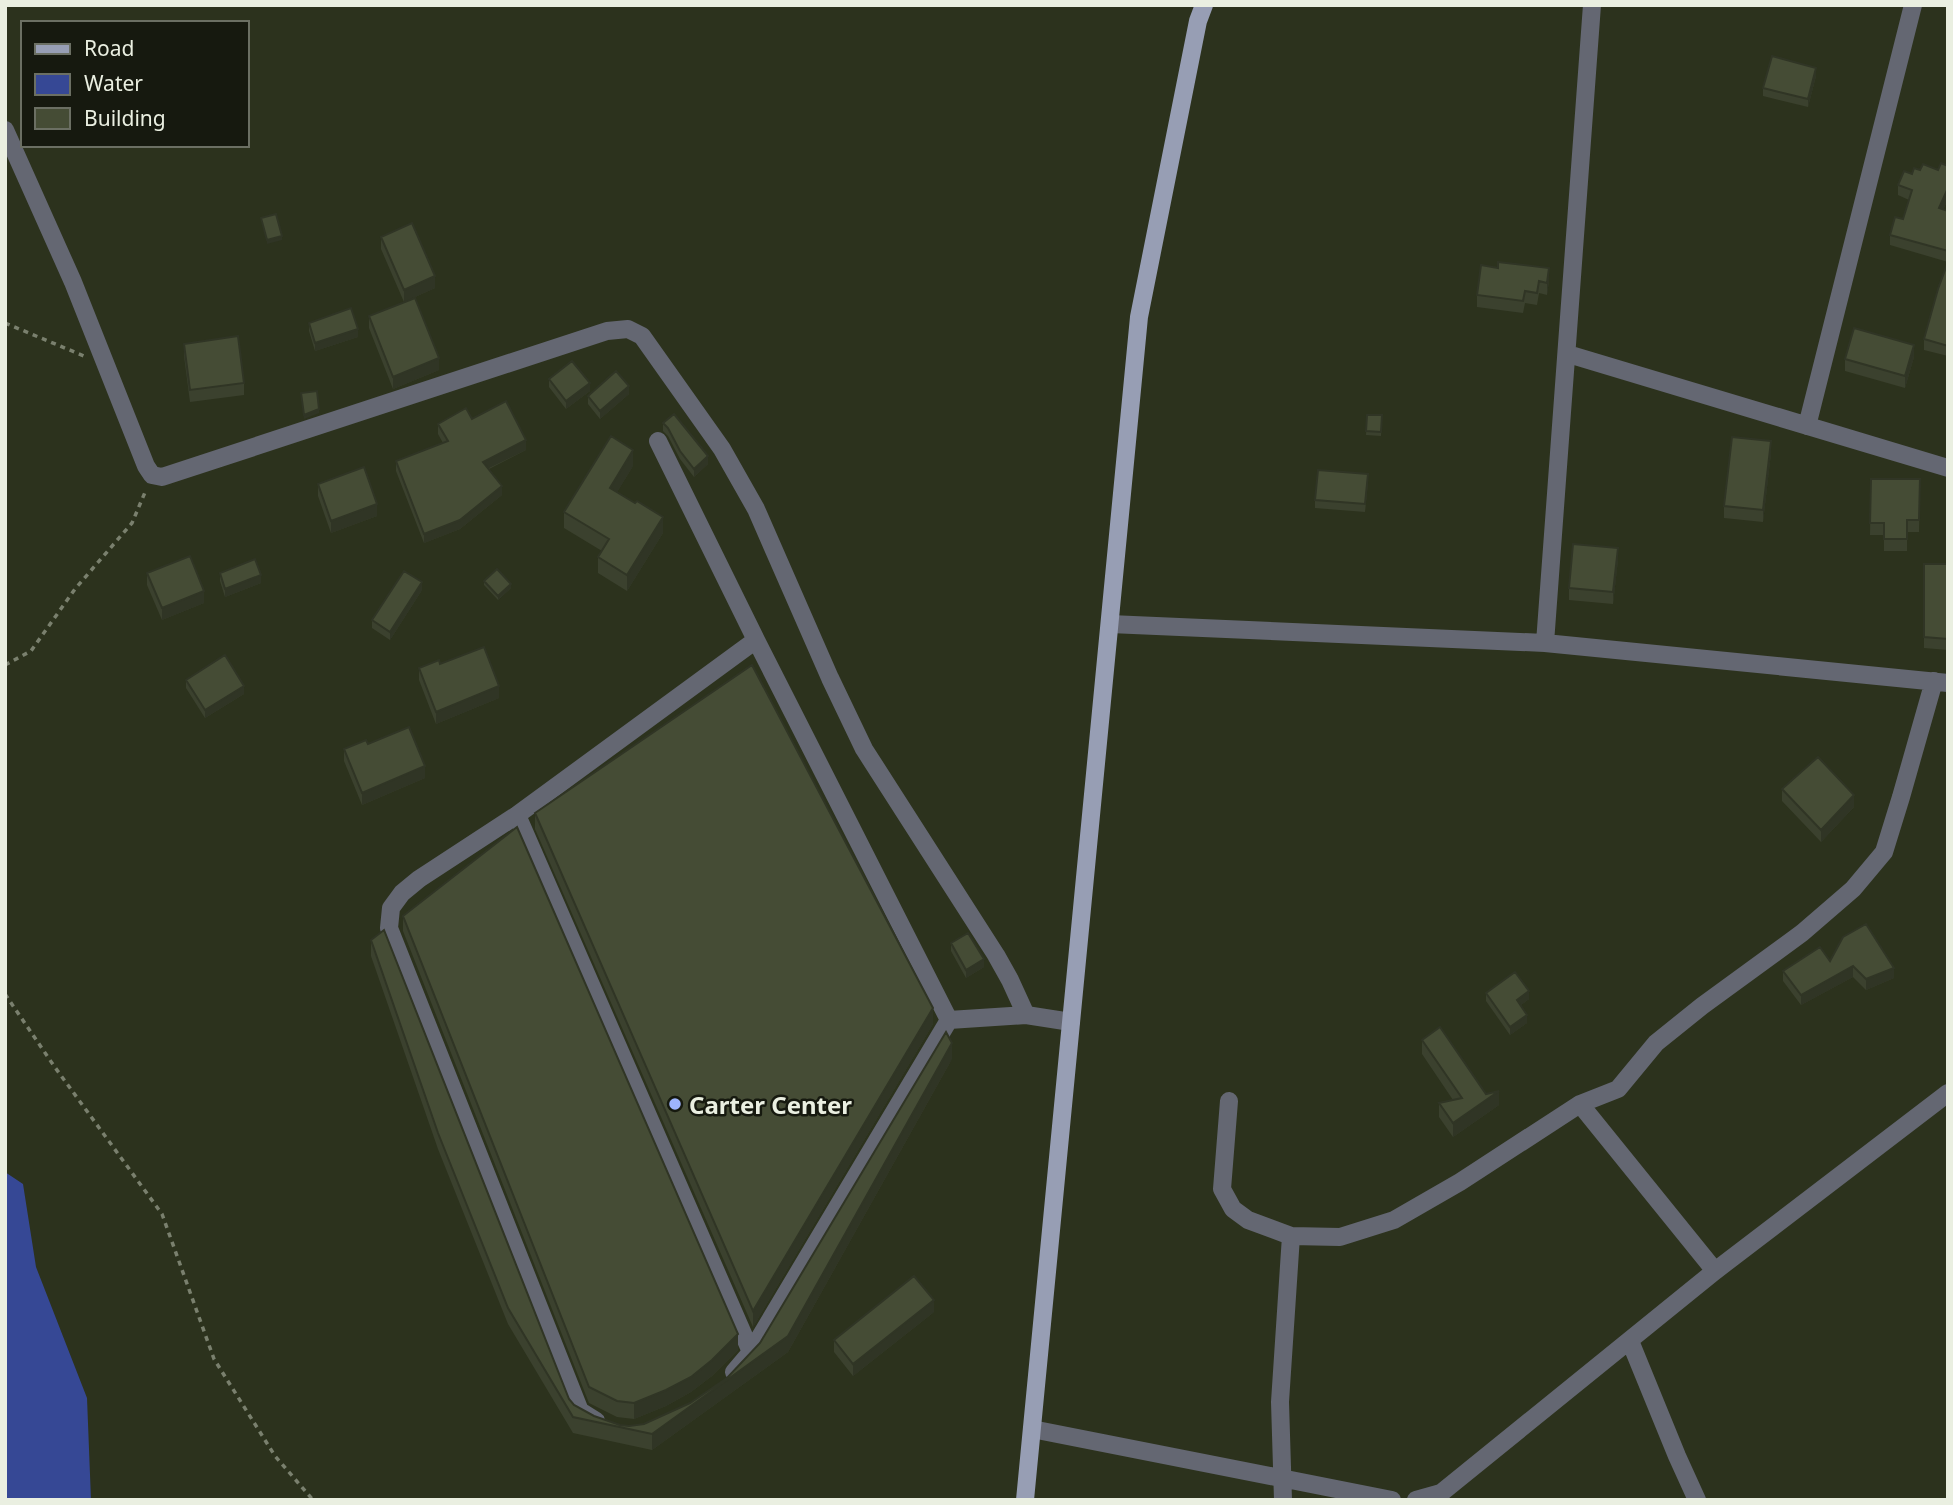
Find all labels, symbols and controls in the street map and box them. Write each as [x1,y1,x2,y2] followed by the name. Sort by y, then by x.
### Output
[21,21,248,147] legend
[84,34,134,62] text: Road
[84,69,143,97] text: Water
[84,104,166,132] text: Building
[689,1088,852,1121] place label: Carter Center
[667,1096,683,1112] marker: Carter Center

